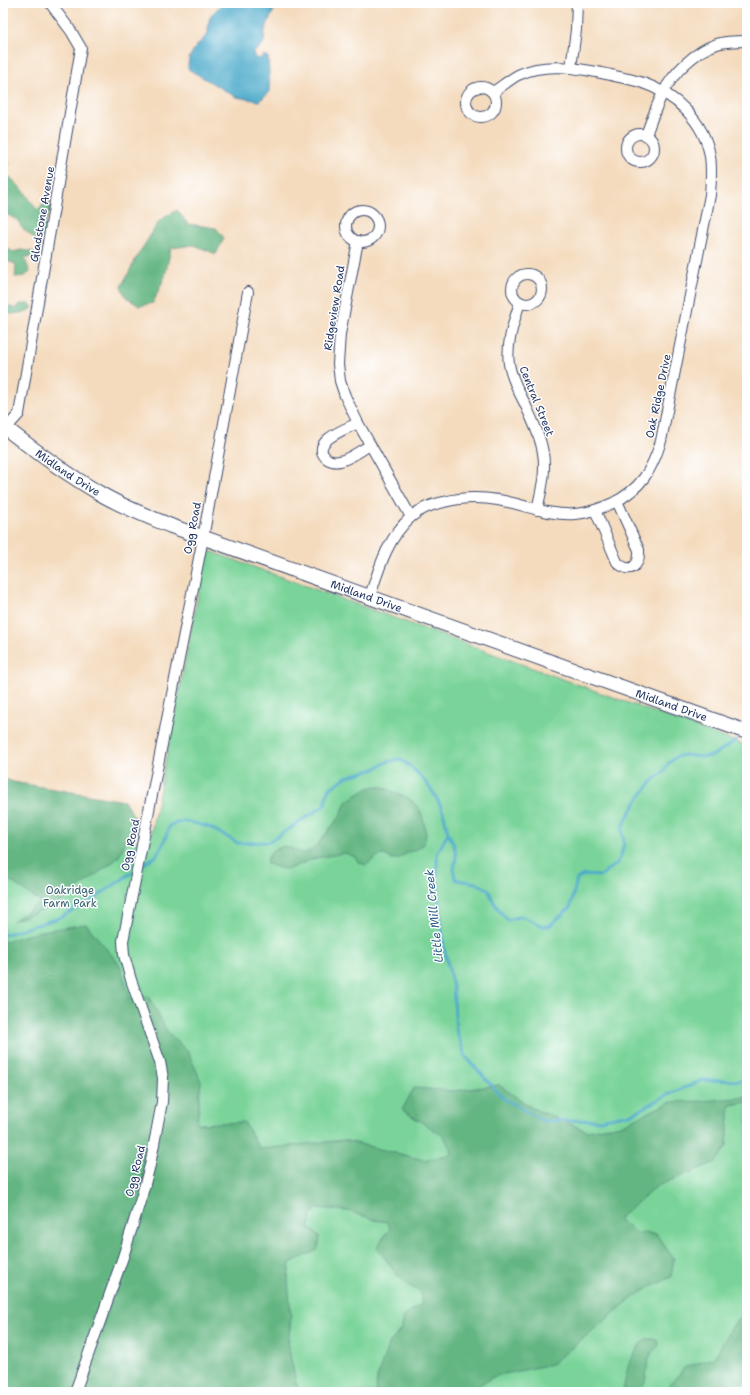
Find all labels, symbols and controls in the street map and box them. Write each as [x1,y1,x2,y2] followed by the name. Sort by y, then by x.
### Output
[27,165,58,263] street label: Gladstone Avenue
[320,264,349,352] street label: Ridgeview Road
[642,353,675,440] street label: Oak Ridge Drive
[516,364,558,439] street label: Central Street
[32,446,103,500] street label: Midland Drive
[180,501,205,555] street label: Ogg Road
[328,577,404,616] street label: Midland Drive
[633,686,709,725] street label: Midland Drive
[118,818,143,872] street label: Ogg Road
[421,868,447,964] water label: Little Mill Creek
[43,883,97,911] park label: Oakridge Farm Park
[122,1144,149,1199] street label: Ogg Road

